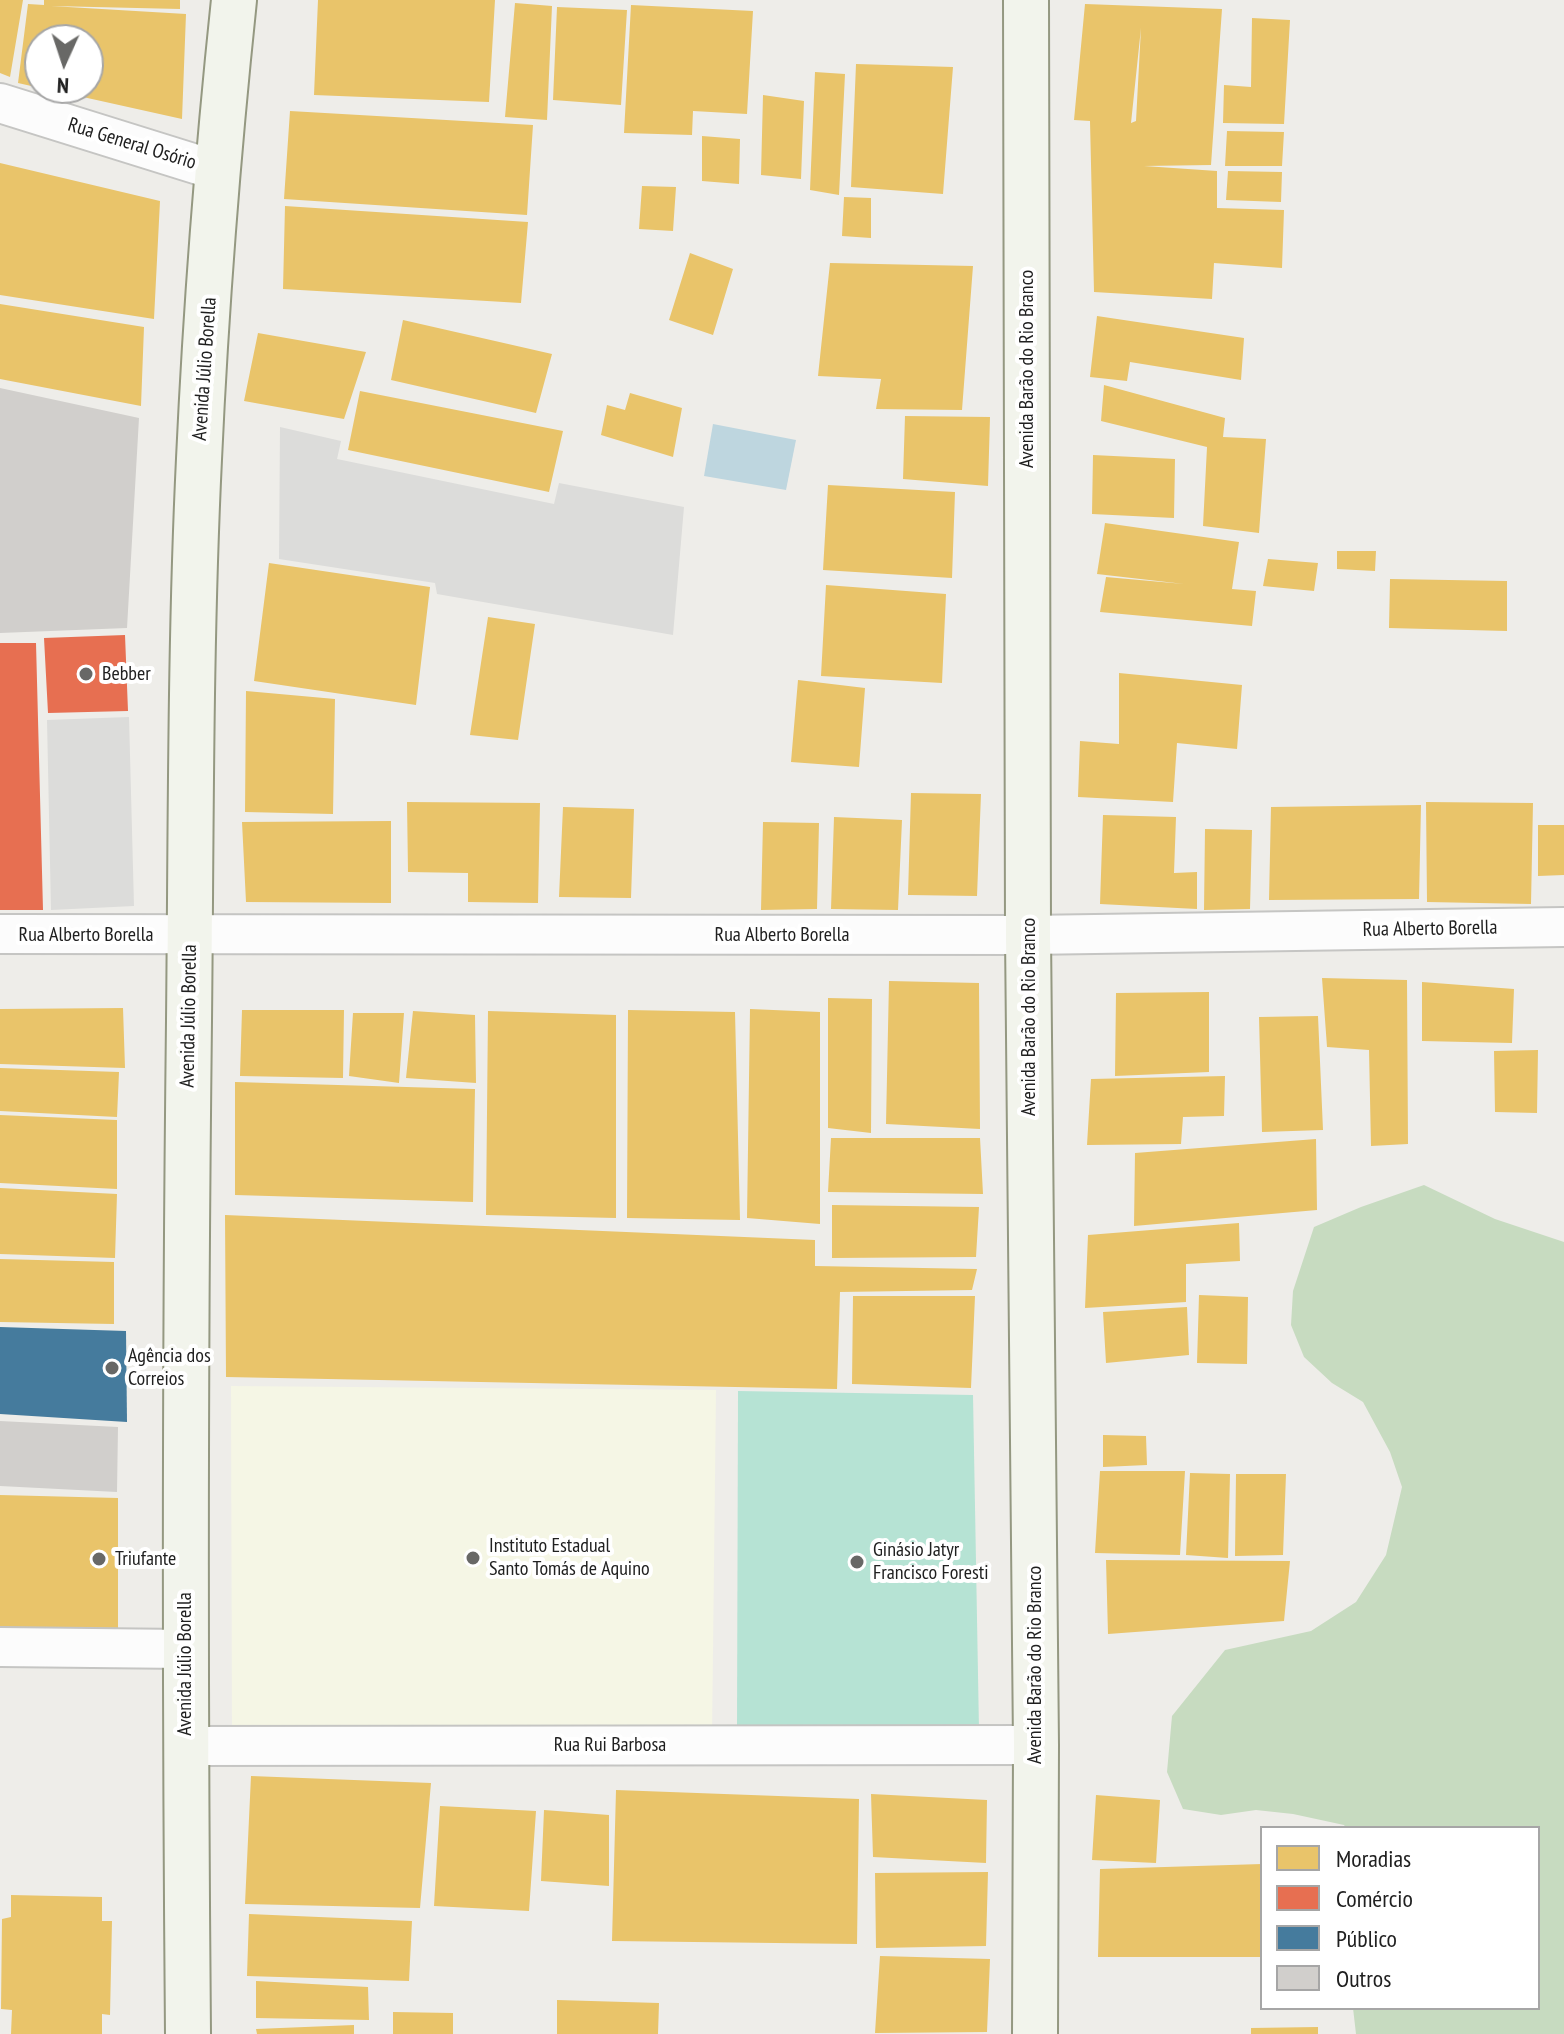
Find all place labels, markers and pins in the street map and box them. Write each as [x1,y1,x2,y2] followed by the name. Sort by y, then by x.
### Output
[102,662,151,686] place label: Bebber
[77,665,95,683] marker: Bebber
[128,1344,211,1391] place label: Agência dos Correios
[103,1359,121,1377] marker: Agência dos Correios
[489,1534,650,1581] place label: Instituto Estadual Santo Tomás de Aquino
[873,1538,989,1585] place label: Ginásio Jatyr Francisco Foresti
[115,1547,176,1571] place label: Triufante
[464,1549,482,1567] marker: Instituto Estadual Santo Tomás de Aquino
[90,1550,108,1568] marker: Triufante
[848,1553,866,1571] marker: Ginásio Jatyr Francisco Foresti

